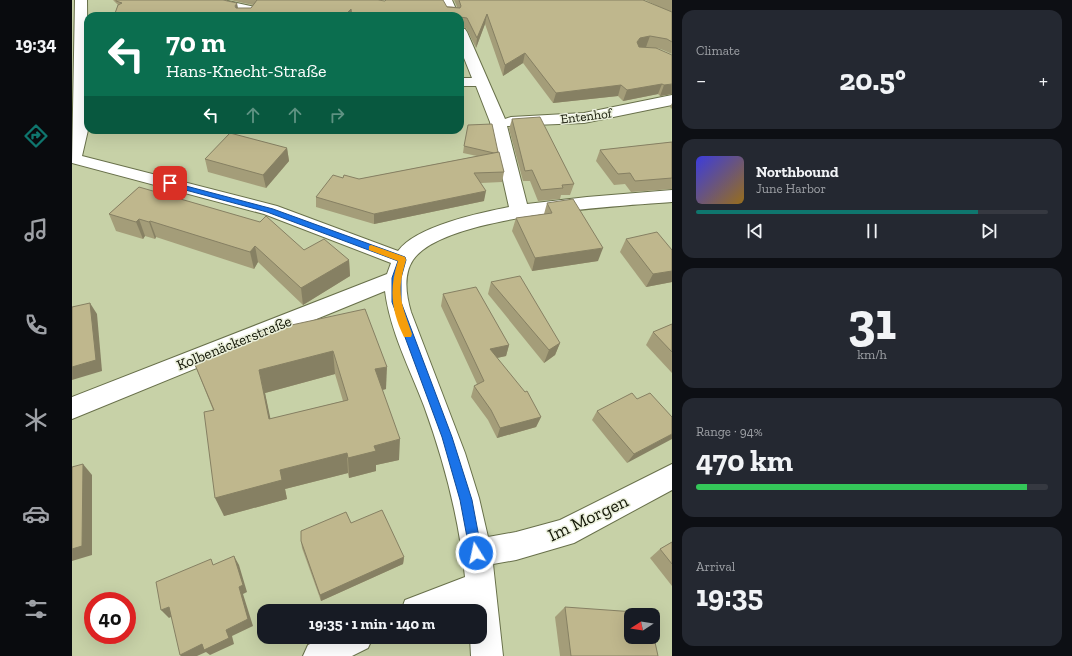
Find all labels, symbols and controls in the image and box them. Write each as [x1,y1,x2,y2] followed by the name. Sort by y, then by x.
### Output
[166,26,226,59] text: 70 m
[100,28,152,80] icon: left
[15,33,57,55] text: 19:34
[696,43,740,58] text: Climate
[166,60,327,82] text: Hans-Knecht-Straße
[839,62,906,98] text: 20.5°
[696,67,706,94] text: −
[1039,67,1048,94] text: +
[200,104,222,126] icon: left
[242,104,264,126] icon: ahead
[284,104,306,126] icon: ahead
[326,104,348,126] icon: right
[559,105,613,127] street label: Entenhof
[22,122,50,150] icon: directions
[756,163,839,181] text: Northbound
[153,166,187,200] pin
[159,172,181,194] icon: arrive
[756,181,826,196] text: June Harbor
[22,216,50,244] icon: music
[744,220,766,242] icon: previous
[861,220,883,242] icon: pause
[978,220,1000,242] icon: next
[848,290,896,352] text: 31
[22,311,50,339] icon: phone
[174,312,294,374] street label: Kolbenäckerstraße
[857,347,887,362] text: km/h
[22,406,50,434] icon: climate
[696,424,763,439] text: Range · 94%
[696,443,793,479] text: 470 km
[544,490,632,546] street label: Im Morgen
[22,500,50,528] icon: car
[455,532,497,574] position arrow
[696,559,735,574] text: Arrival
[696,578,763,614] text: 19:35
[84,592,136,644] speed limit sign: 40
[22,595,50,623] icon: filters
[624,608,660,644] north arrow
[624,608,660,644] map controls
[309,615,435,633] text: 19:35 · 1 min · 140 m

